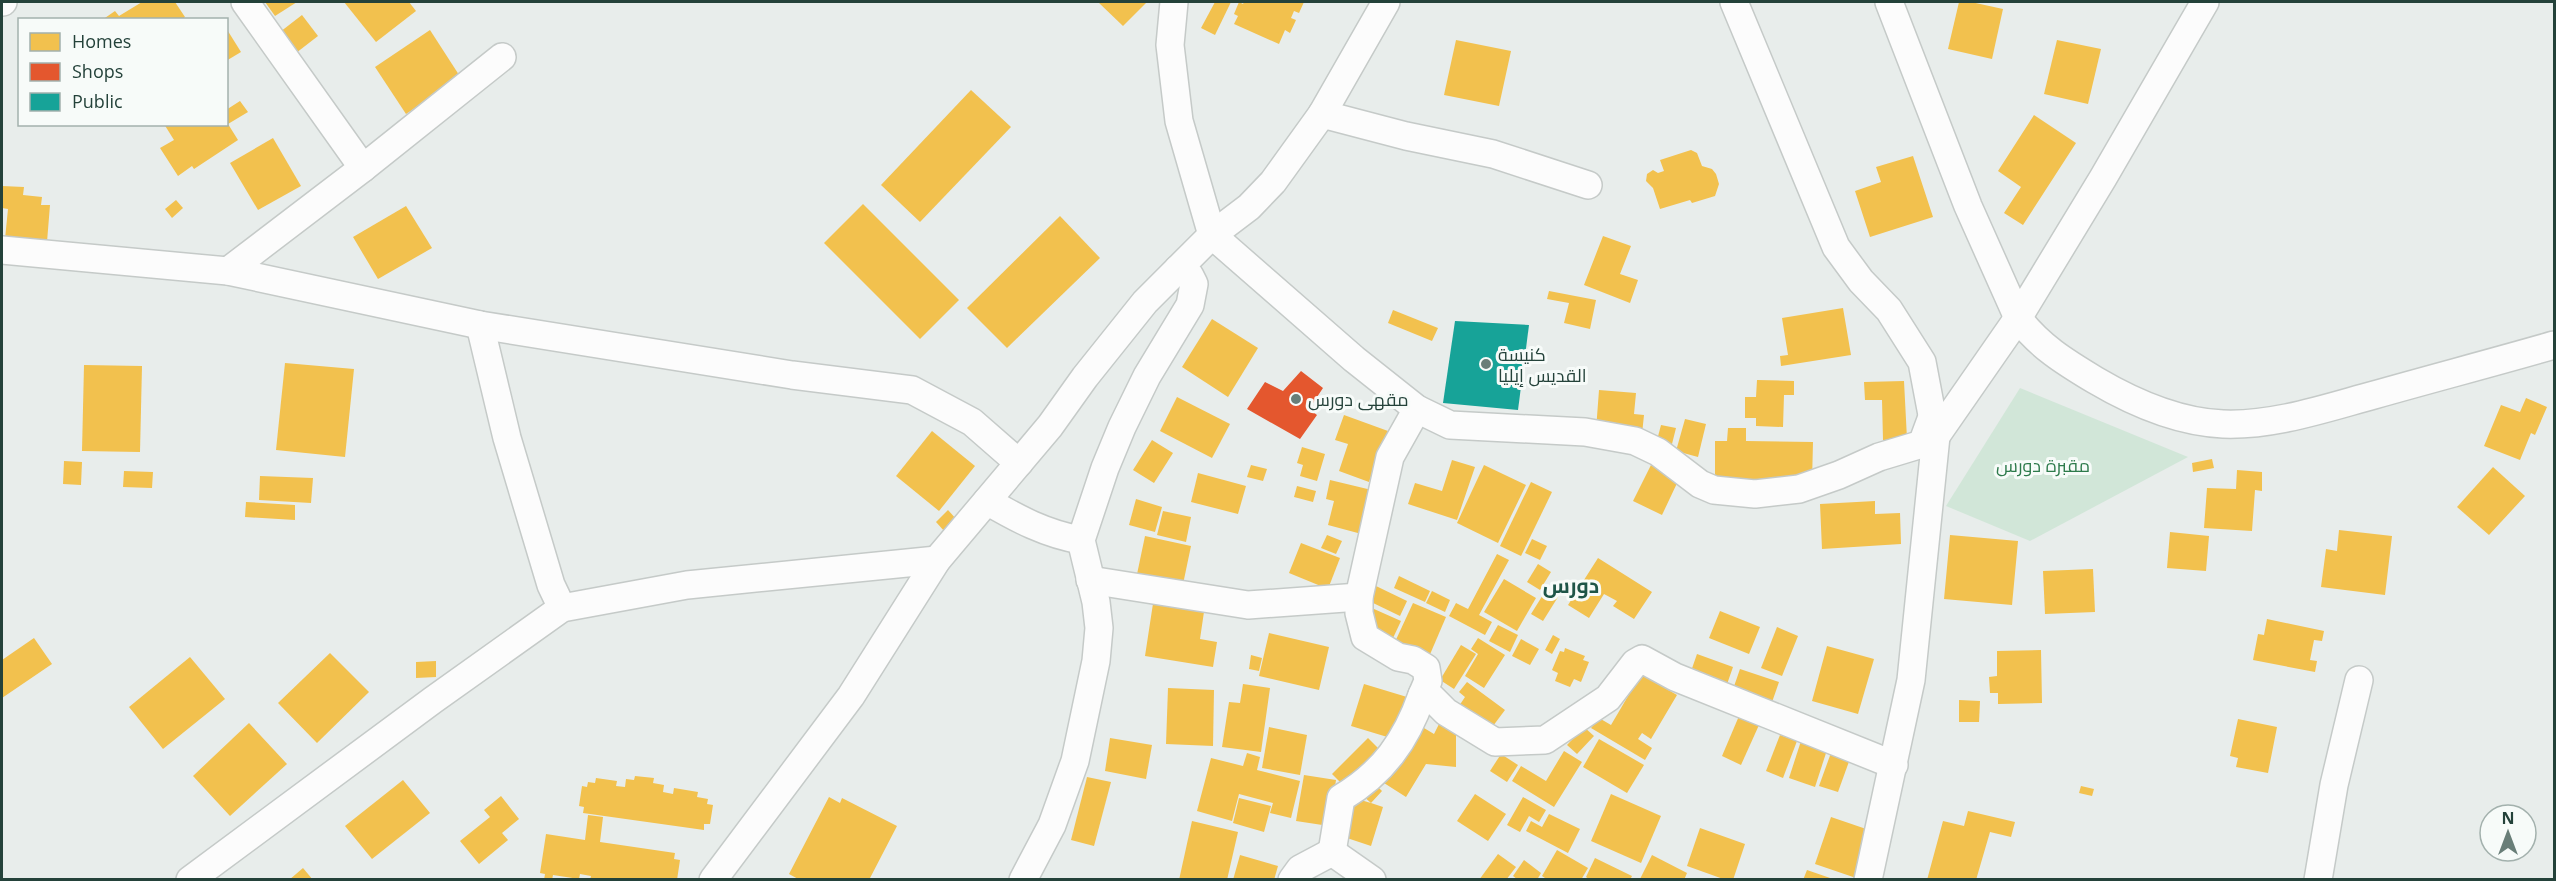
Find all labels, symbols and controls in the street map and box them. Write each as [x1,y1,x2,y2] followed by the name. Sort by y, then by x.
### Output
[18,18,228,126] legend
[72,29,131,53] text: Homes
[72,59,123,83] text: Shops
[72,89,123,113] text: Public
[1498,342,1587,387] place label: كنيسة القديس إيليا
[1479,357,1493,371] marker: كنيسة القديس إيليا
[1308,387,1409,411] place label: مقهى دورس
[1289,392,1303,406] marker: مقهى دورس
[1996,453,2090,477] park label: مقبرة دورس
[1543,571,1599,599] district label: دورس
[2478,803,2538,863] north arrow
[2501,807,2515,829] text: N

